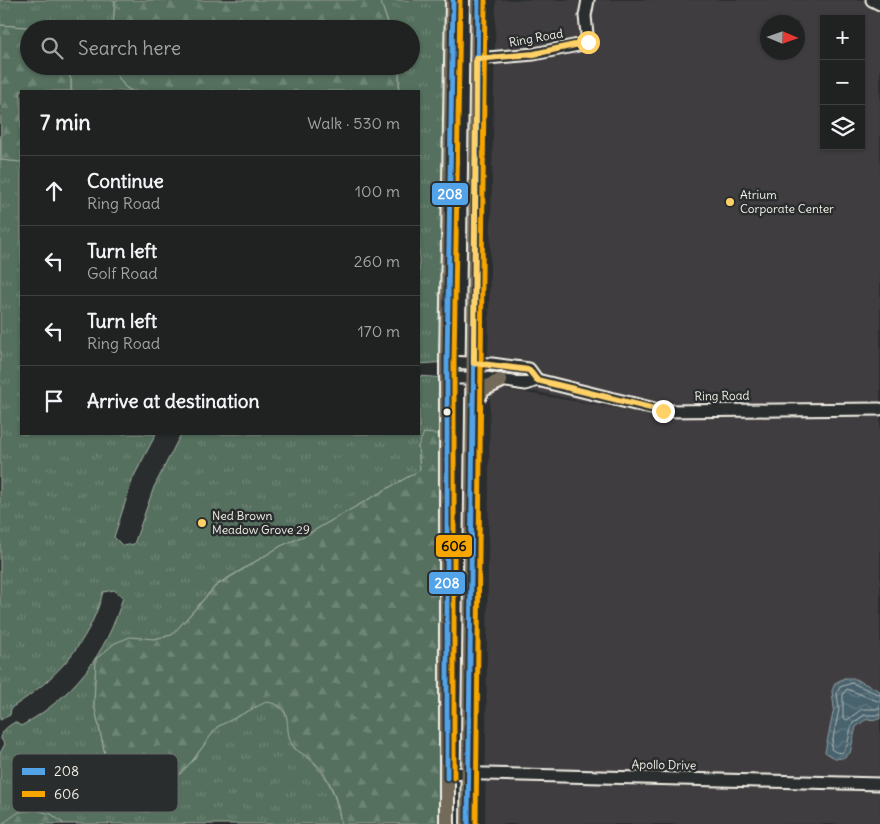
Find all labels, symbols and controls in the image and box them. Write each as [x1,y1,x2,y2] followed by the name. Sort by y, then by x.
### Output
[760,15,805,60] north arrow
[820,15,865,150] map controls
[820,15,865,60] button: +
[20,20,420,75] search box
[508,25,564,50] street label: Ring Road
[577,31,600,54] route start
[38,34,66,62] icon: search
[78,36,181,60] text: Search here
[820,60,865,105] button: −
[820,105,865,150] button: layers
[40,109,91,136] text: 7 min
[307,113,400,133] text: Walk · 530 m
[87,169,164,193] text: Continue
[40,177,68,205] icon: ahead
[355,181,400,201] text: 100 m
[431,182,469,206] line badge: 208
[438,185,462,203] text: 208
[740,187,834,216] place label: Atrium Corporate Center
[87,193,160,213] text: Ring Road
[724,196,736,208] marker: Atrium Corporate Center
[87,239,157,263] text: Turn left
[40,247,68,275] icon: left
[354,251,400,271] text: 260 m
[87,263,158,283] text: Golf Road
[87,309,157,333] text: Turn left
[40,317,68,345] icon: left
[357,321,400,341] text: 170 m
[87,333,160,353] text: Ring Road
[40,387,68,415] icon: arrive
[694,388,750,403] street label: Ring Road
[87,389,260,413] text: Arrive at destination
[652,400,675,423] route end
[442,407,452,417] unlabelled marker
[212,508,310,537] place label: Ned Brown Meadow Grove 29
[196,517,208,529] marker: Ned Brown Meadow Grove 29
[435,534,473,558] line badge: 606
[441,537,467,555] text: 606
[428,571,466,595] line badge: 208
[435,574,459,592] text: 208
[12,754,178,812] legend
[632,756,696,773] street label: Apollo Drive
[54,762,79,780] text: 208
[54,785,79,803] text: 606

